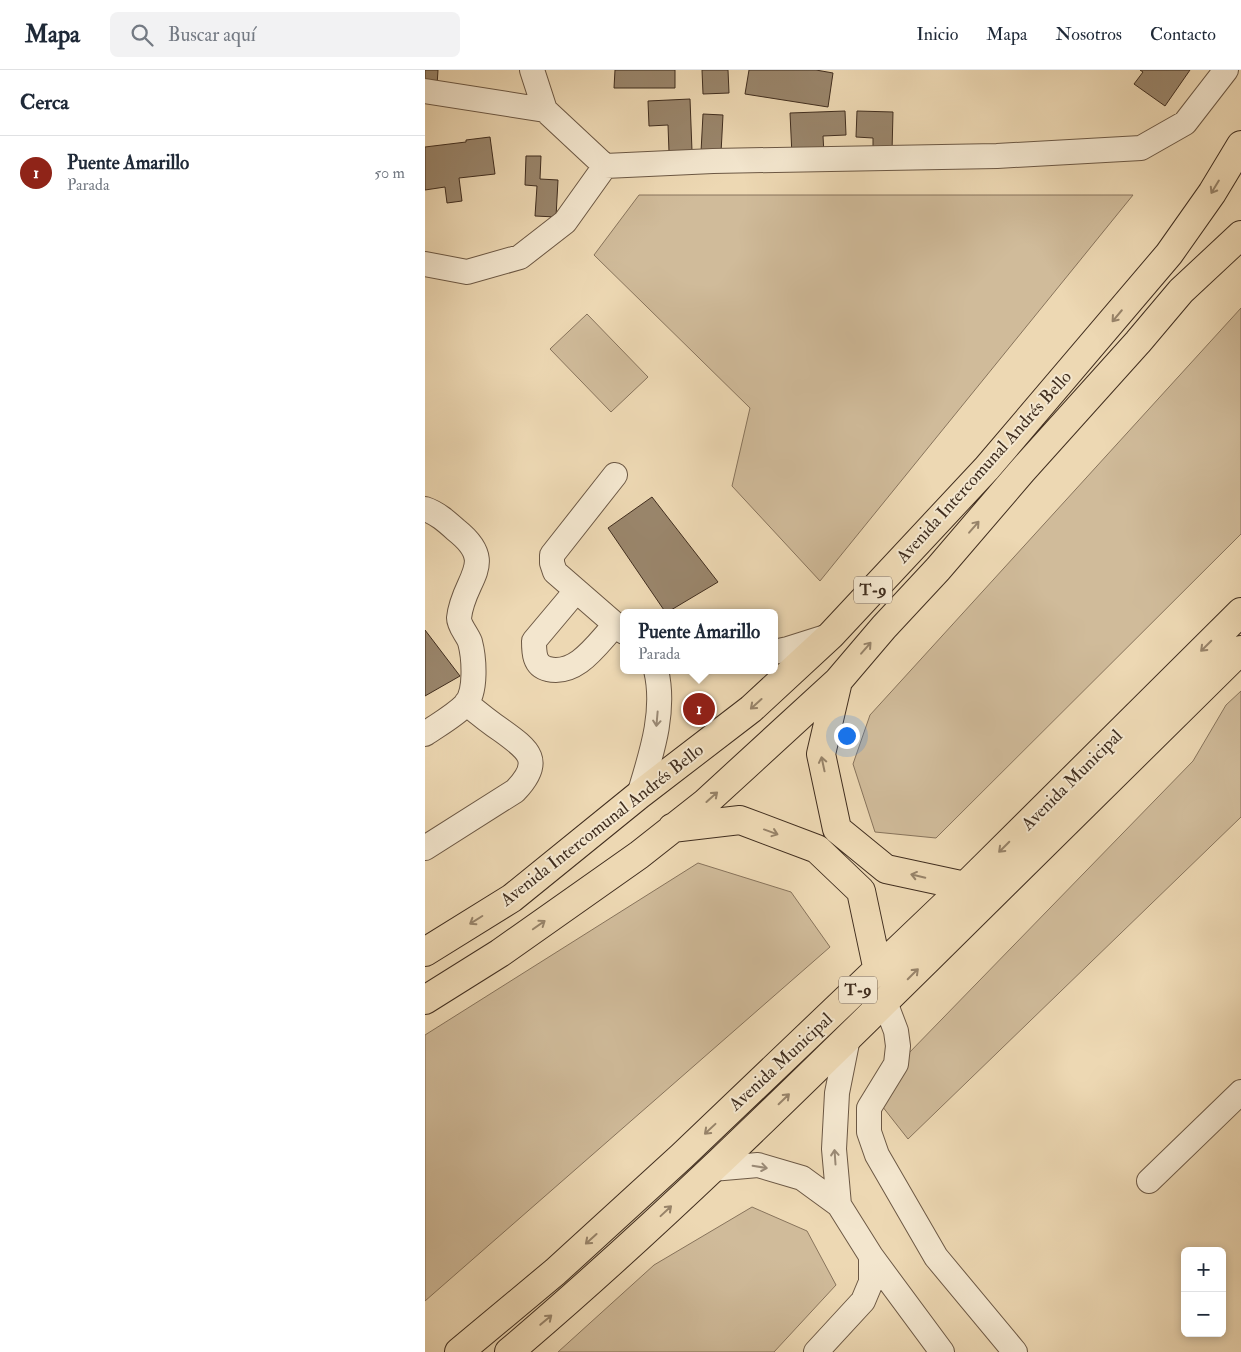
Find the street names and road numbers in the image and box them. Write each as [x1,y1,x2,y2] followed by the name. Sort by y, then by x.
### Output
[891,366,1077,569] street label: Avenida Intercomunal Andrés Bello
[854,576,892,604] road number: T-9
[1016,724,1128,836] street label: Avenida Municipal
[495,738,708,912] street label: Avenida Intercomunal Andrés Bello
[839,976,877,1004] road number: T-9
[724,1008,838,1117] street label: Avenida Municipal

